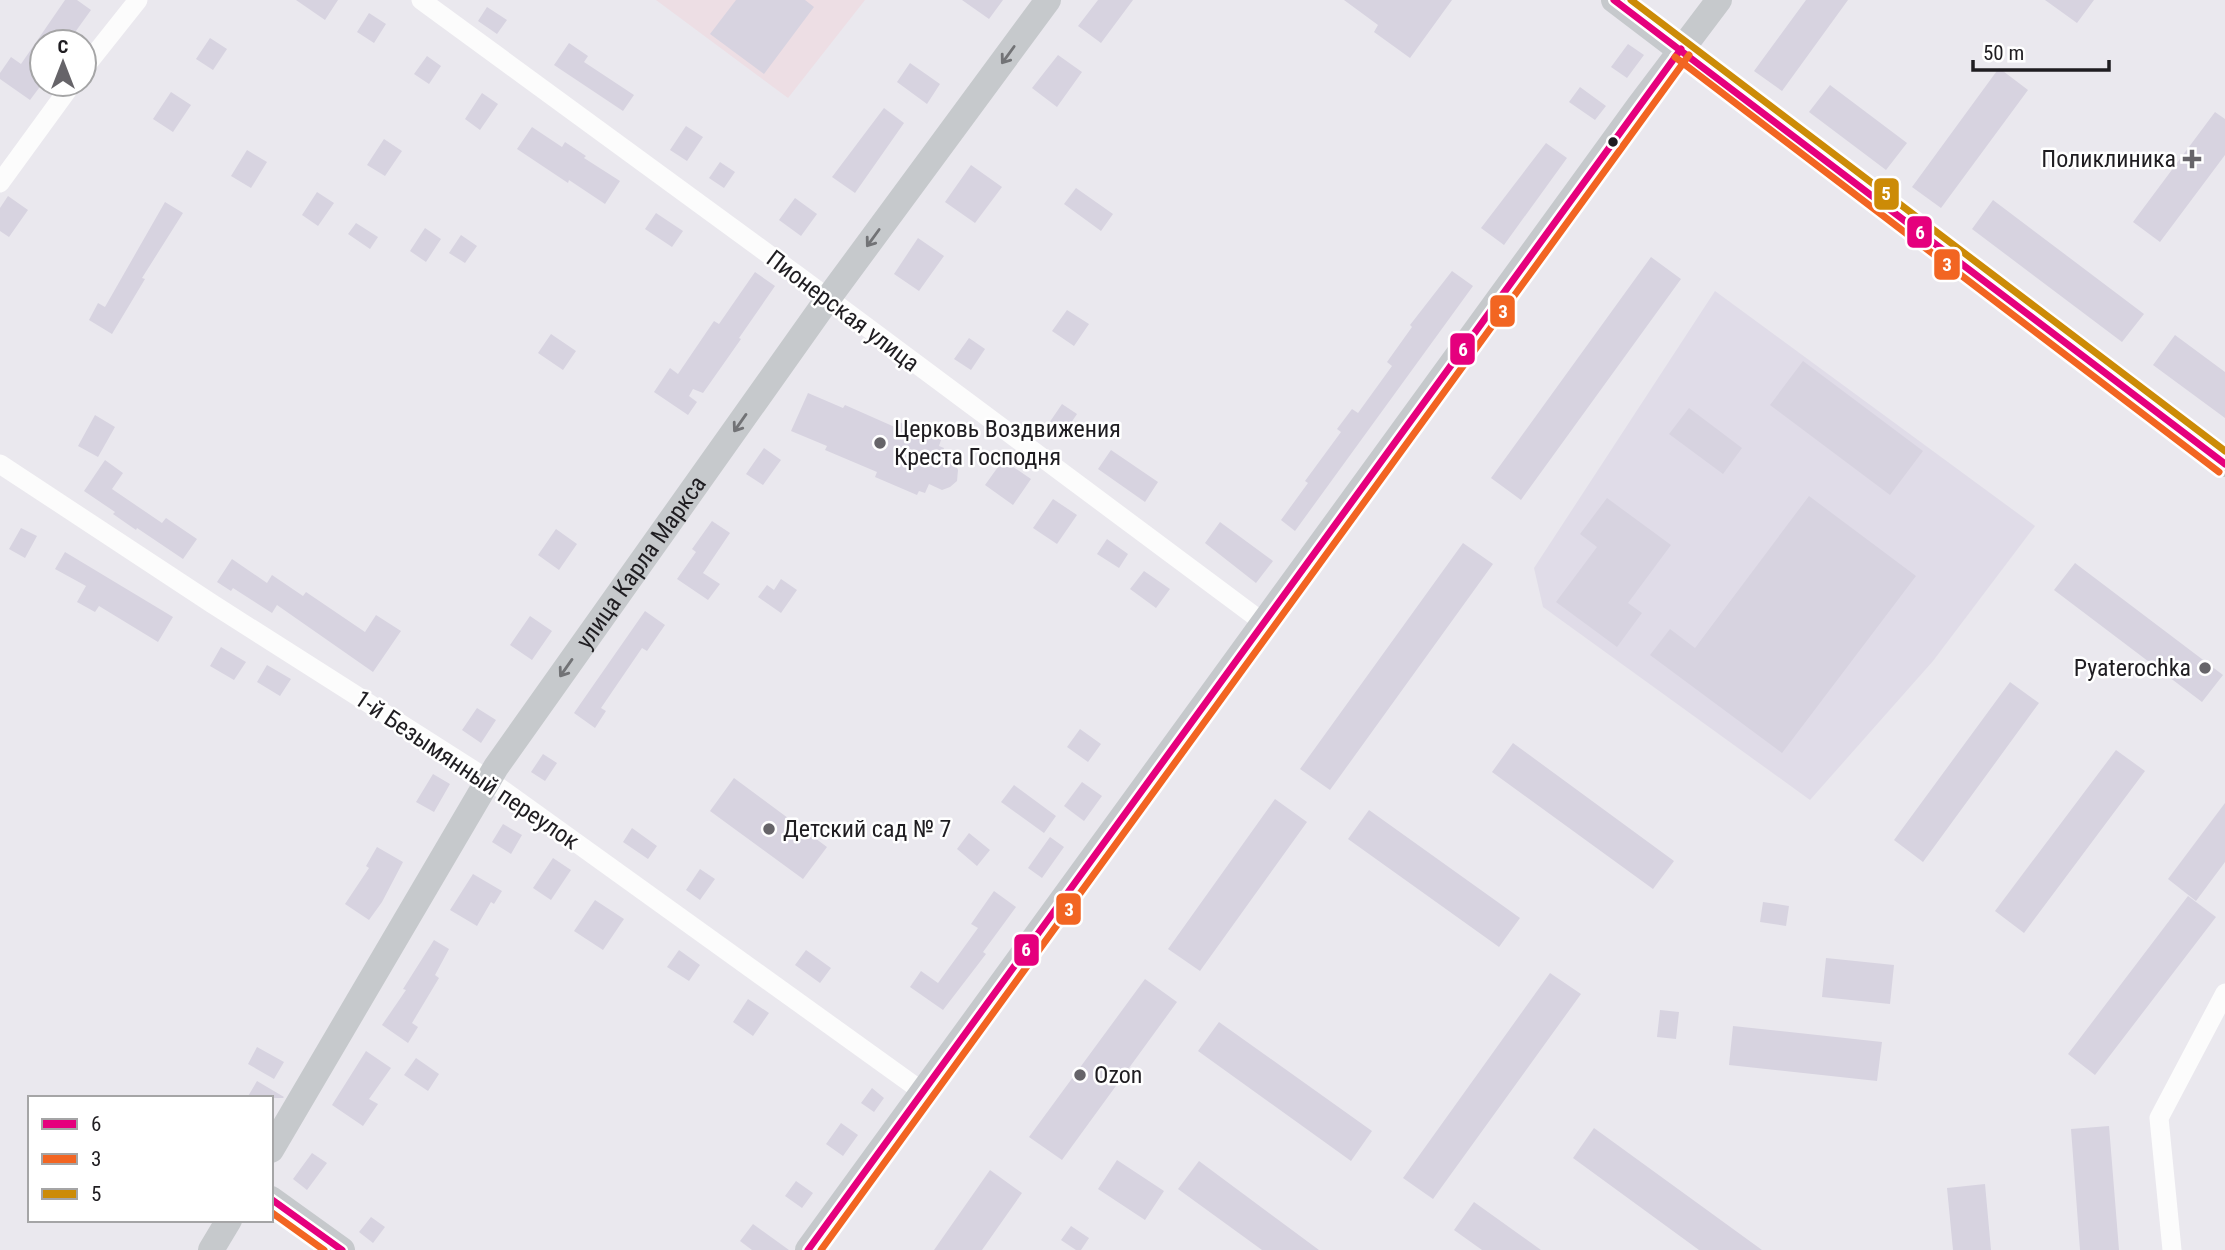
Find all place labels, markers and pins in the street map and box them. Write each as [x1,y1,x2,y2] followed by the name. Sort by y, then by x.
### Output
[1606,135,1620,149] unlabelled marker
[2041,145,2176,173] place label: Поликлиника
[2182,149,2202,169] marker: Поликлиника
[894,415,1121,471] place label: Церковь Воздвижения Креста Господня
[872,435,888,451] marker: Церковь Воздвижения Креста Господня
[2074,654,2191,682] place label: Pyaterochka
[2197,660,2213,676] marker: Pyaterochka
[783,815,951,843] place label: Детский сад № 7
[761,821,777,837] marker: Детский сад № 7
[1094,1061,1142,1089] place label: Ozon
[1072,1067,1088,1083] marker: Ozon

